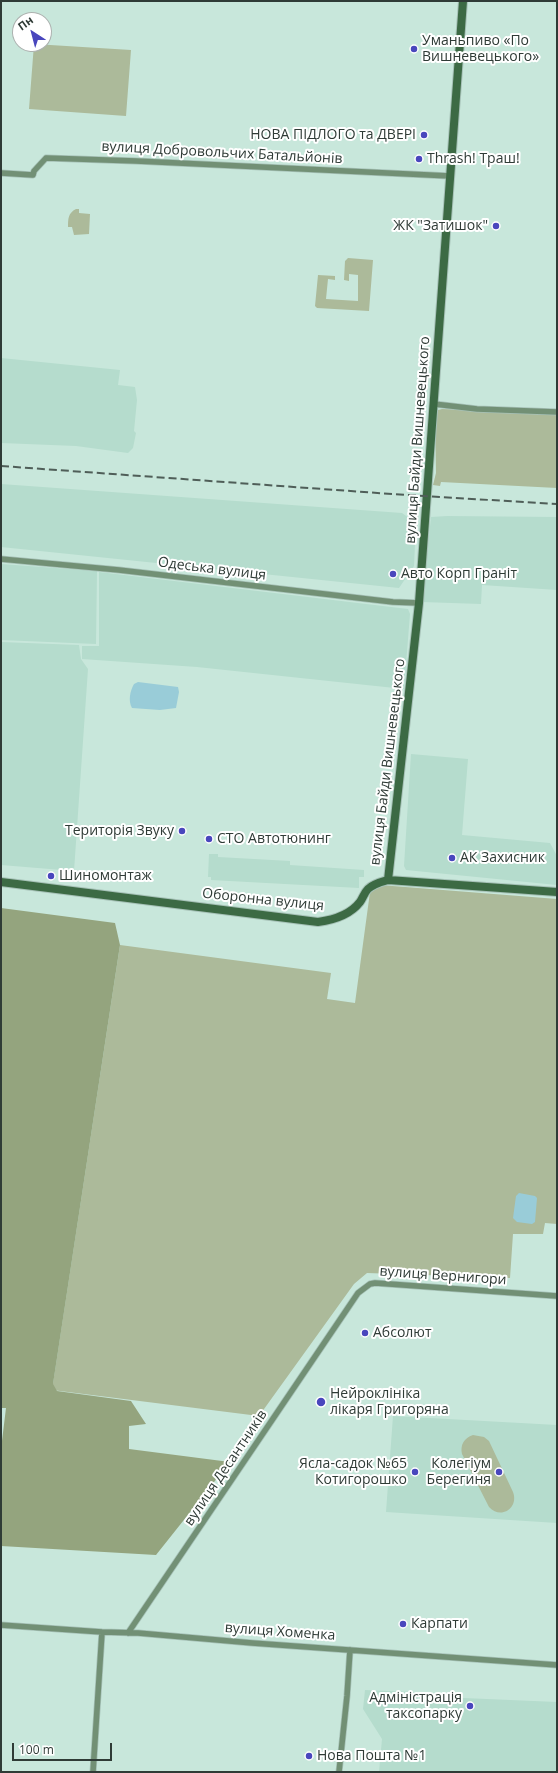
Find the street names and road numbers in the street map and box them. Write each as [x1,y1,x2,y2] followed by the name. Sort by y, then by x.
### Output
[101,138,343,168] street label: вулиця Добровольчих Батальйонів
[402,336,434,544] street label: вулиця Байди Вишневецького
[157,554,267,584] street label: Одеська вулиця
[367,658,409,866] street label: вулиця Байди Вишневецького
[201,885,325,915] street label: Оборонна вулиця
[379,1263,507,1289] street label: вулиця Вернигори
[181,1407,271,1529] street label: вулиця Десантників
[224,1620,336,1644] street label: вулиця Хоменка

